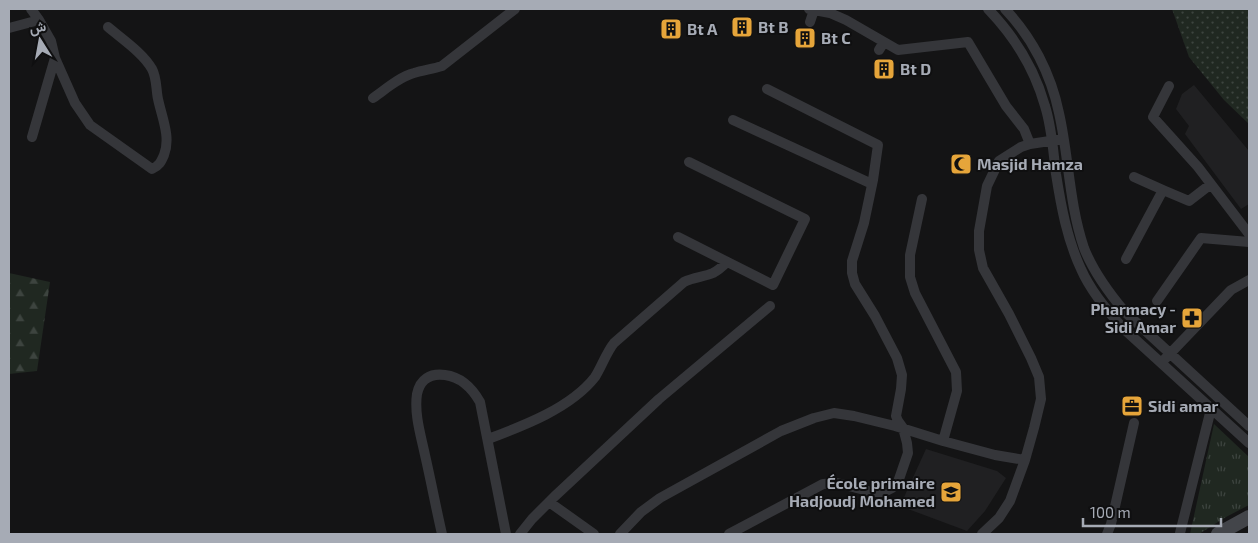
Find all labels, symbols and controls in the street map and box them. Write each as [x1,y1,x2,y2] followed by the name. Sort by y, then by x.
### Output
[15,15,65,65] north arrow
[730,15,754,39] building icon: Bt B
[28,17,48,38] text: ش
[659,17,683,41] building icon: Bt A
[758,17,789,36] place label: Bt B
[687,19,718,38] place label: Bt A
[793,26,817,50] building icon: Bt C
[821,28,851,47] place label: Bt C
[872,57,896,81] building icon: Bt D
[900,59,931,78] place label: Bt D
[949,152,973,176] mosque icon: Masjid Hamza
[977,154,1083,173] place label: Masjid Hamza
[1090,299,1176,336] place label: Pharmacy - Sidi Amar
[1180,306,1204,330] pharmacy icon: Pharmacy - Sidi Amar
[1120,394,1144,418] office icon: Sidi amar
[1148,396,1219,415] place label: Sidi amar
[789,473,935,510] place label: École primaire Hadjoudj Mohamed
[939,480,963,504] school or university icon: École primaire Hadjoudj Mohamed
[1083,496,1220,528] scale bar
[1090,503,1131,521] text: 100 m

